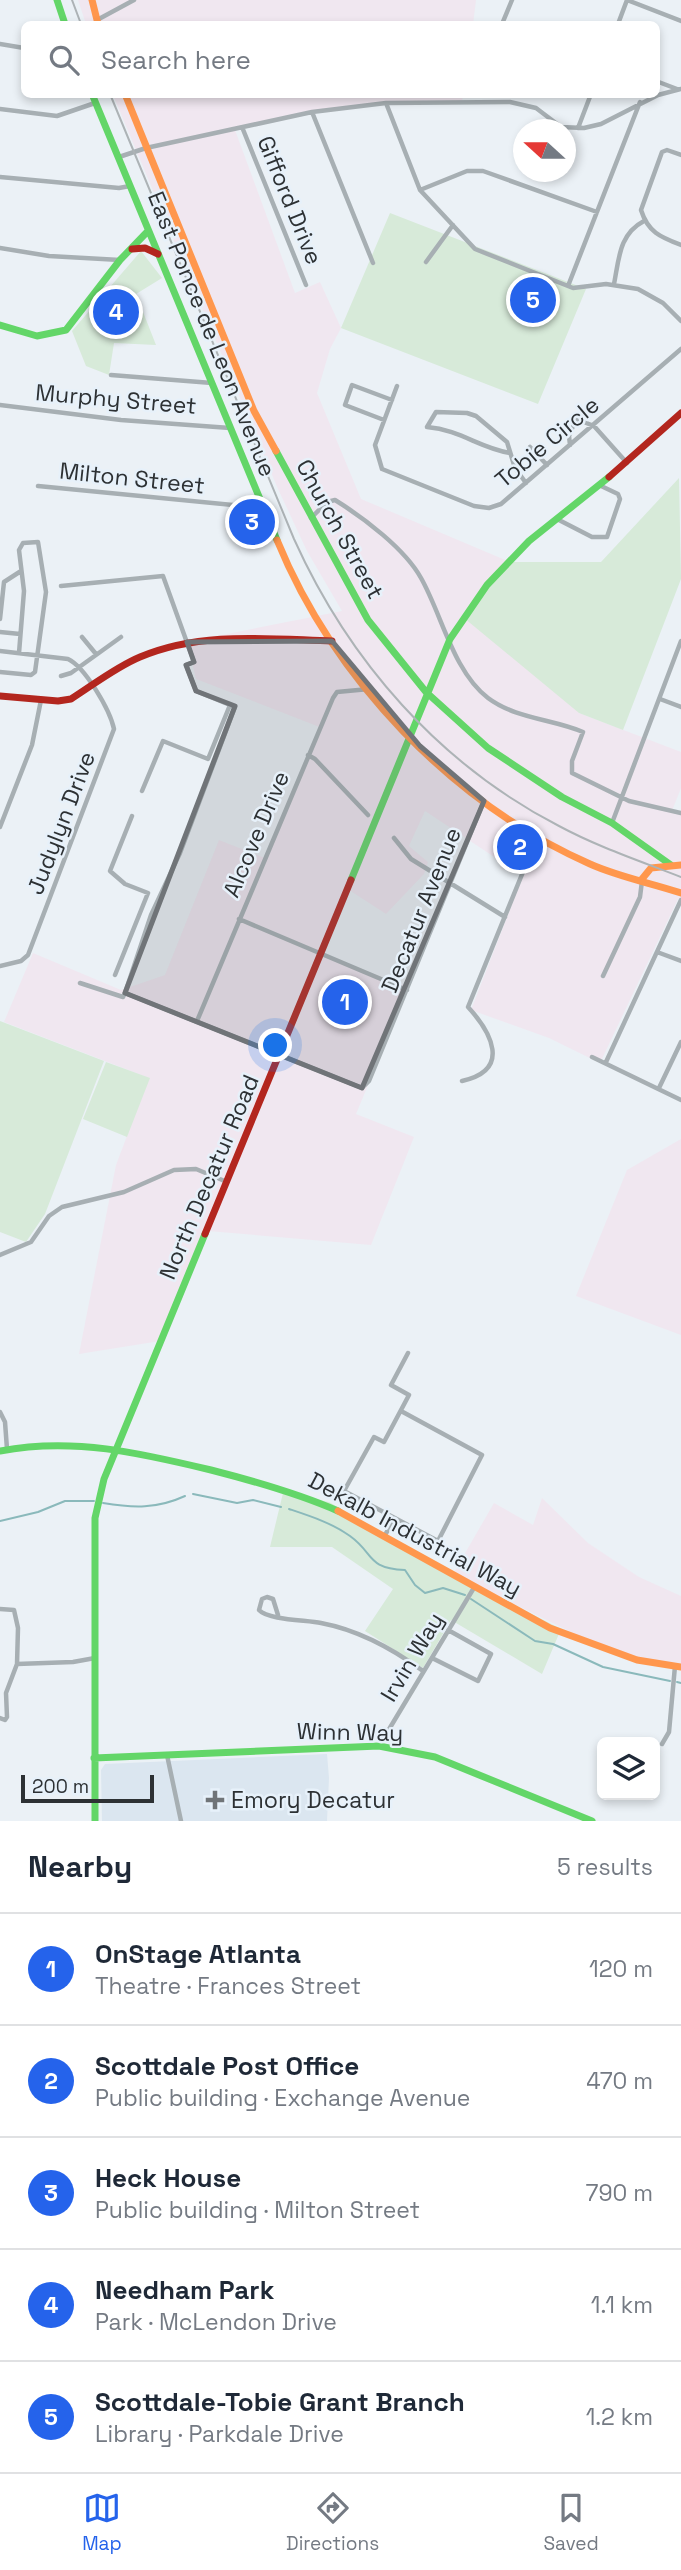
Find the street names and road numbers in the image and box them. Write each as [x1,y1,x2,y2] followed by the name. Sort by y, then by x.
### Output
[251,131,329,269] street label: Gifford Drive
[141,187,283,481] street label: East Ponce de Leon Avenue
[34,377,198,421] street label: Murphy Street
[489,390,605,494] street label: Tobie Circle
[289,454,391,604] street label: Church Street
[58,455,206,501] street label: Milton Street
[20,747,102,899] street label: Judylyn Drive
[216,766,296,902] street label: Alcove Drive
[374,823,468,997] street label: Decatur Avenue
[152,1070,266,1284] street label: North Decatur Road
[303,1465,527,1603] street label: Dekalb Industrial Way
[374,1607,450,1707] street label: Irvin Way
[296,1716,404,1748] street label: Winn Way

